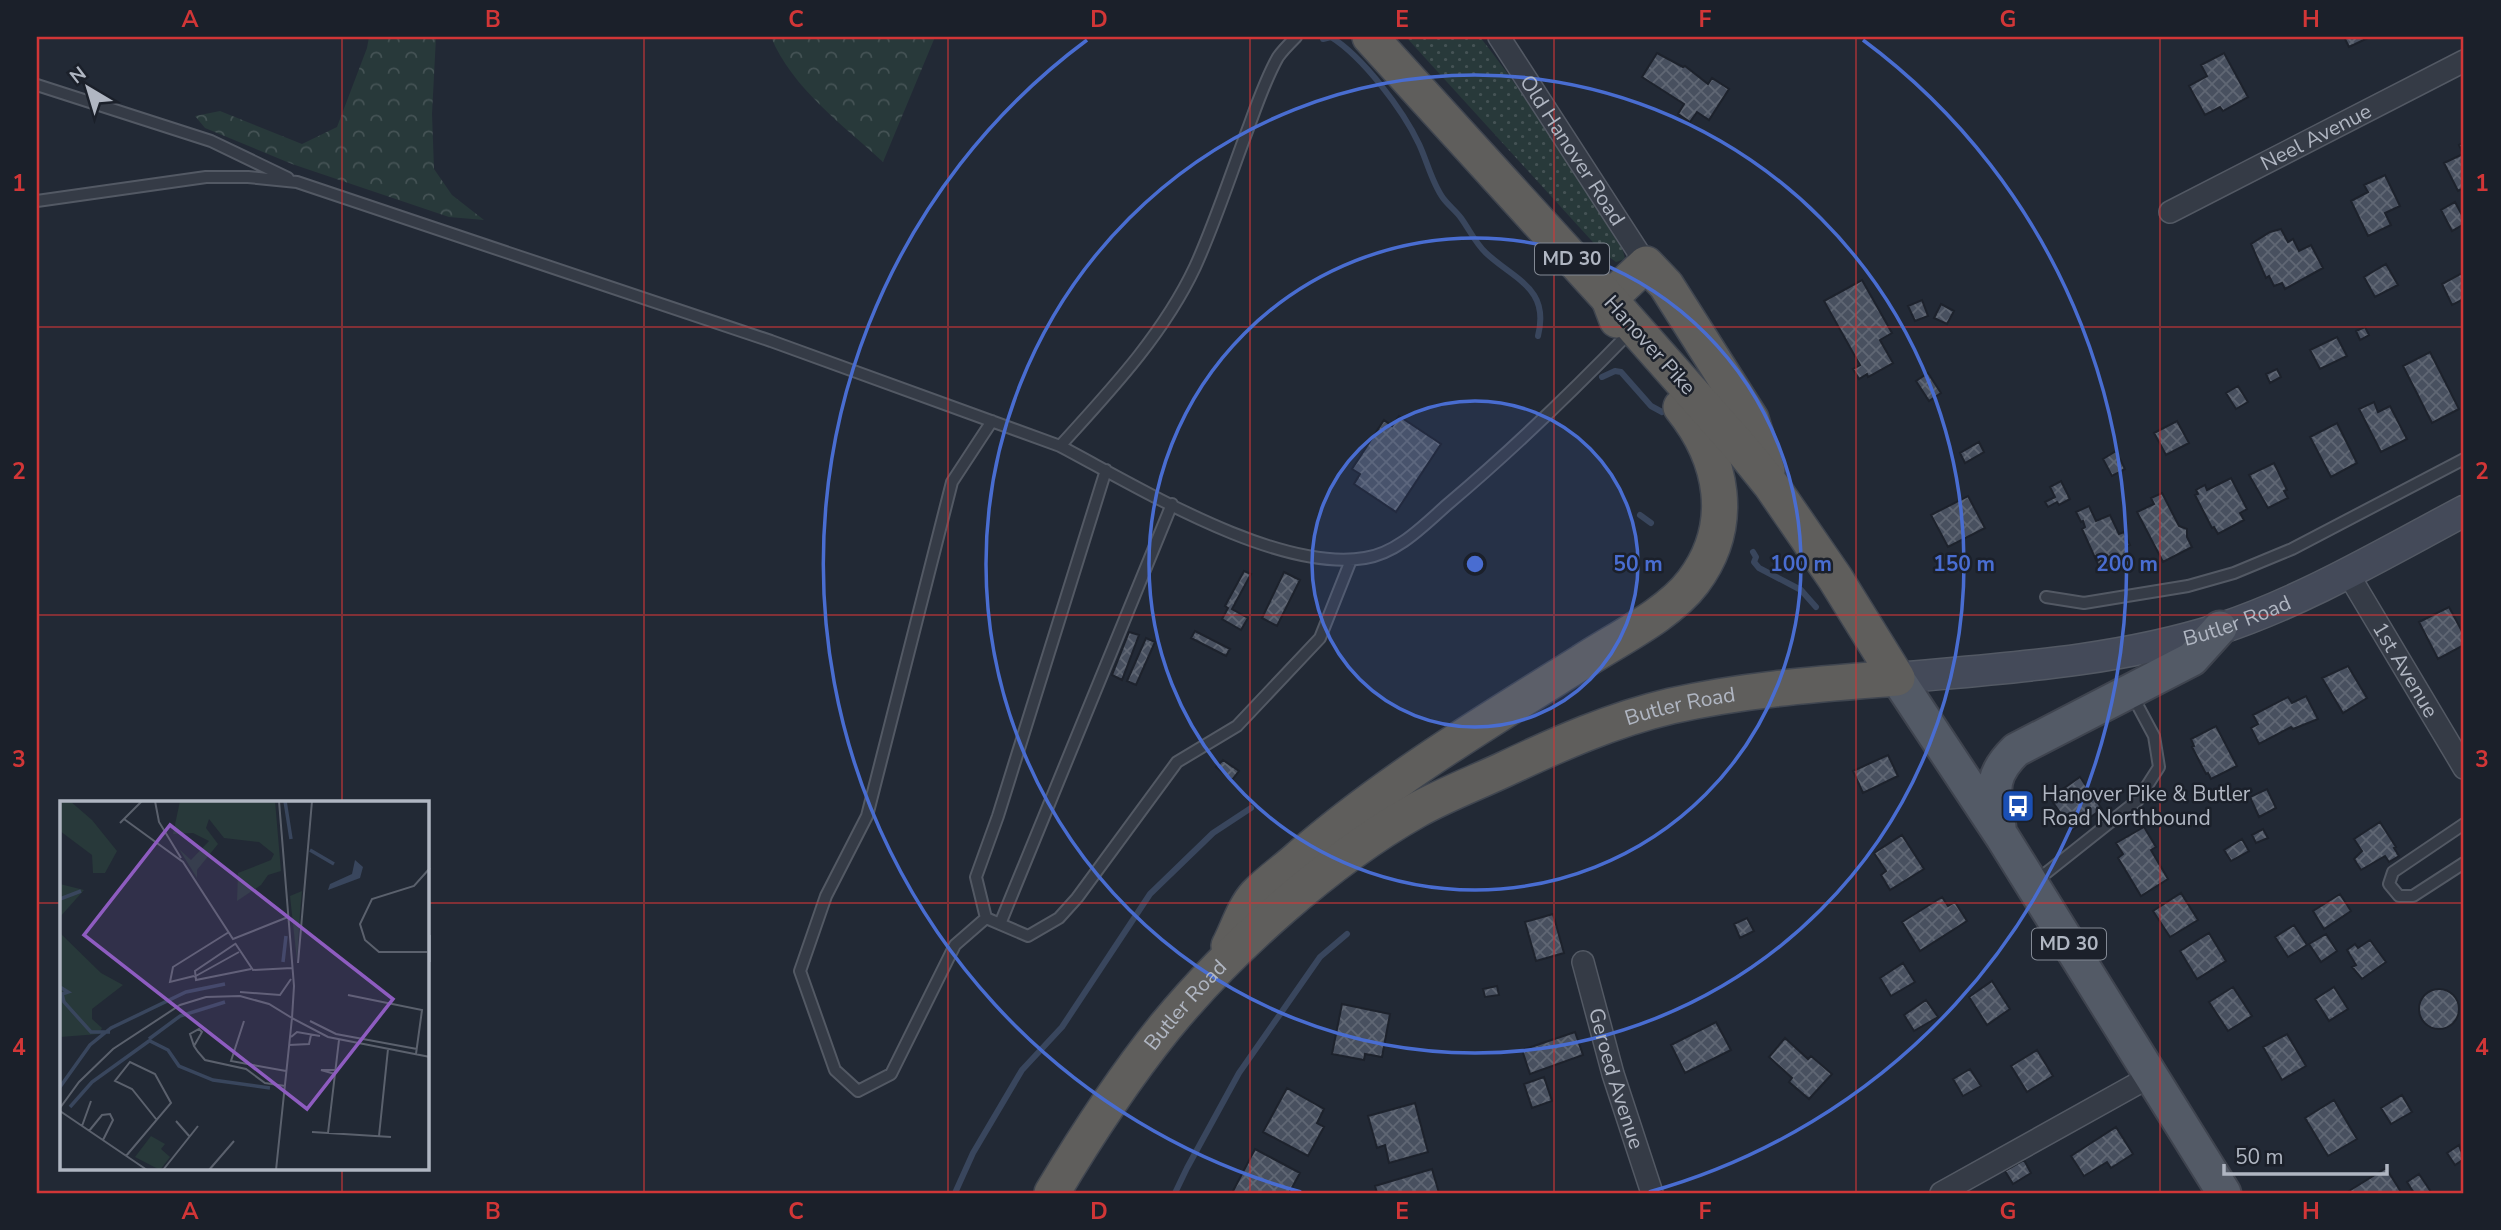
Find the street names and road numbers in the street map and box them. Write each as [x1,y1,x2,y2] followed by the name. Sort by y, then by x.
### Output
[1513,70,1631,231] street label: Old Hanover Road
[2256,97,2376,177] street label: Neel Avenue
[1535,244,1609,274] road number: MD 30
[1598,289,1702,401] street label: Hanover Pike
[2180,589,2295,653] street label: Butler Road
[2366,617,2445,723] street label: 1st Avenue
[1621,680,1737,732] street label: Butler Road
[2032,928,2106,960] road number: MD 30
[1138,953,1233,1056] street label: Butler Road
[1582,1005,1651,1152] street label: Geroed Avenue

